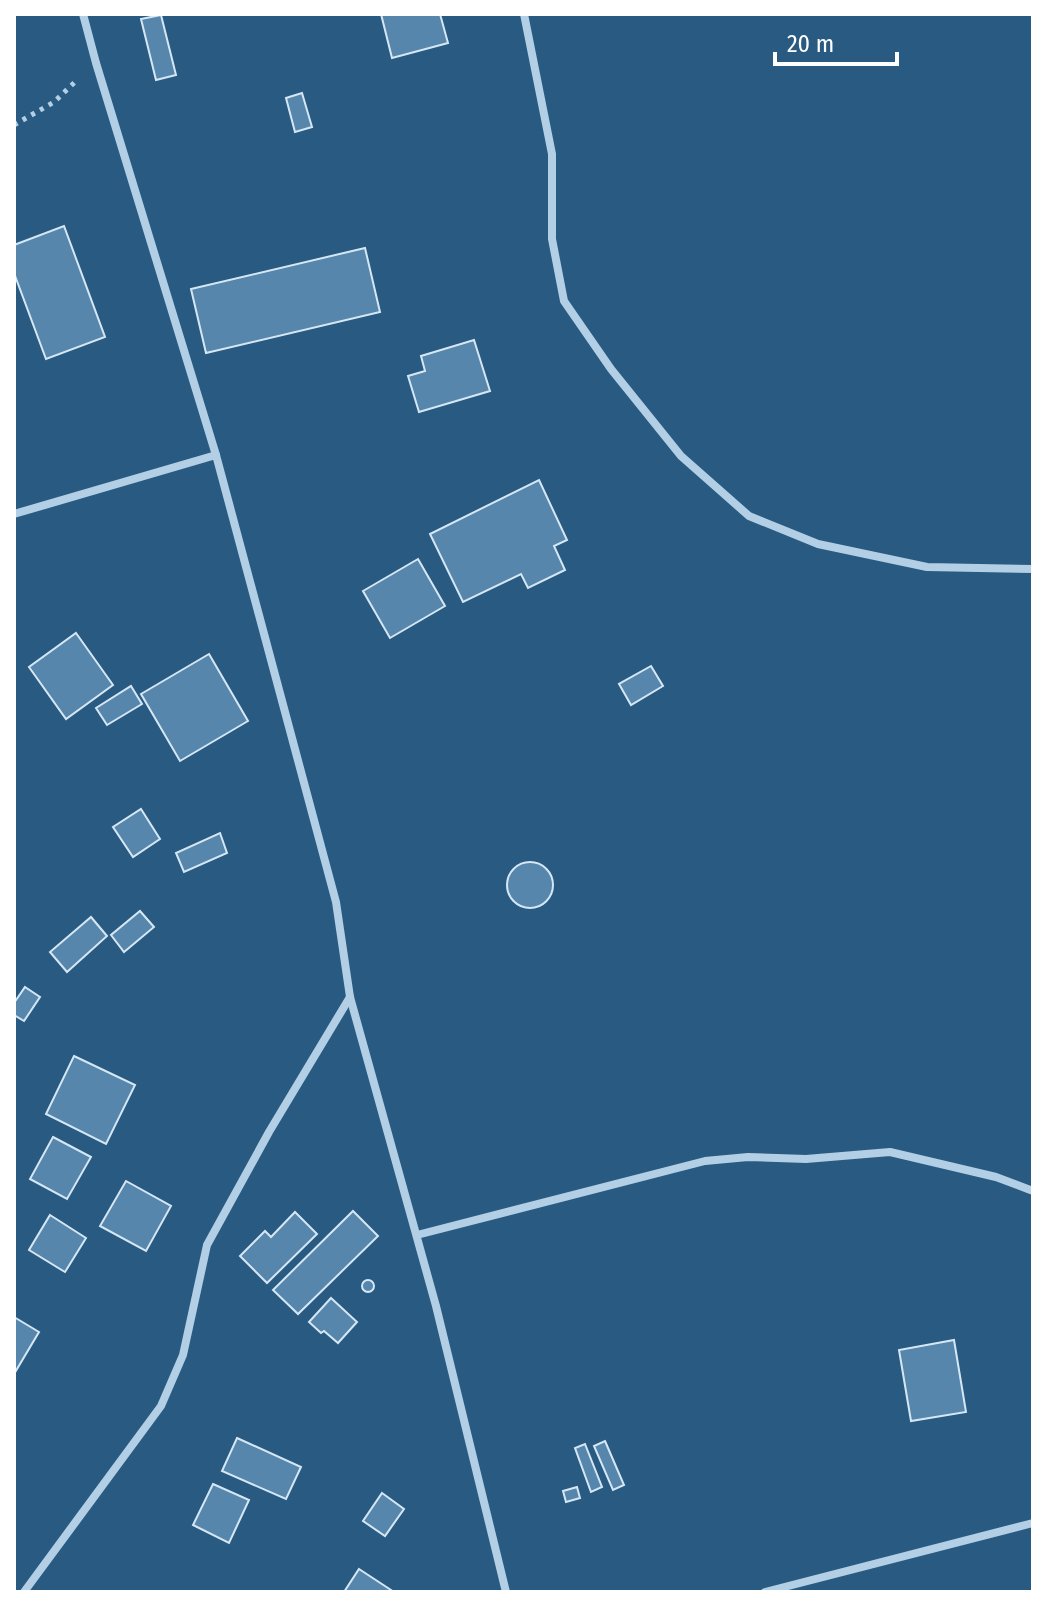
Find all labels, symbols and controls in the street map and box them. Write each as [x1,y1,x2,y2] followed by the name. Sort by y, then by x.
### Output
[775,16,897,66] scale bar
[787,30,834,58] text: 20 m

